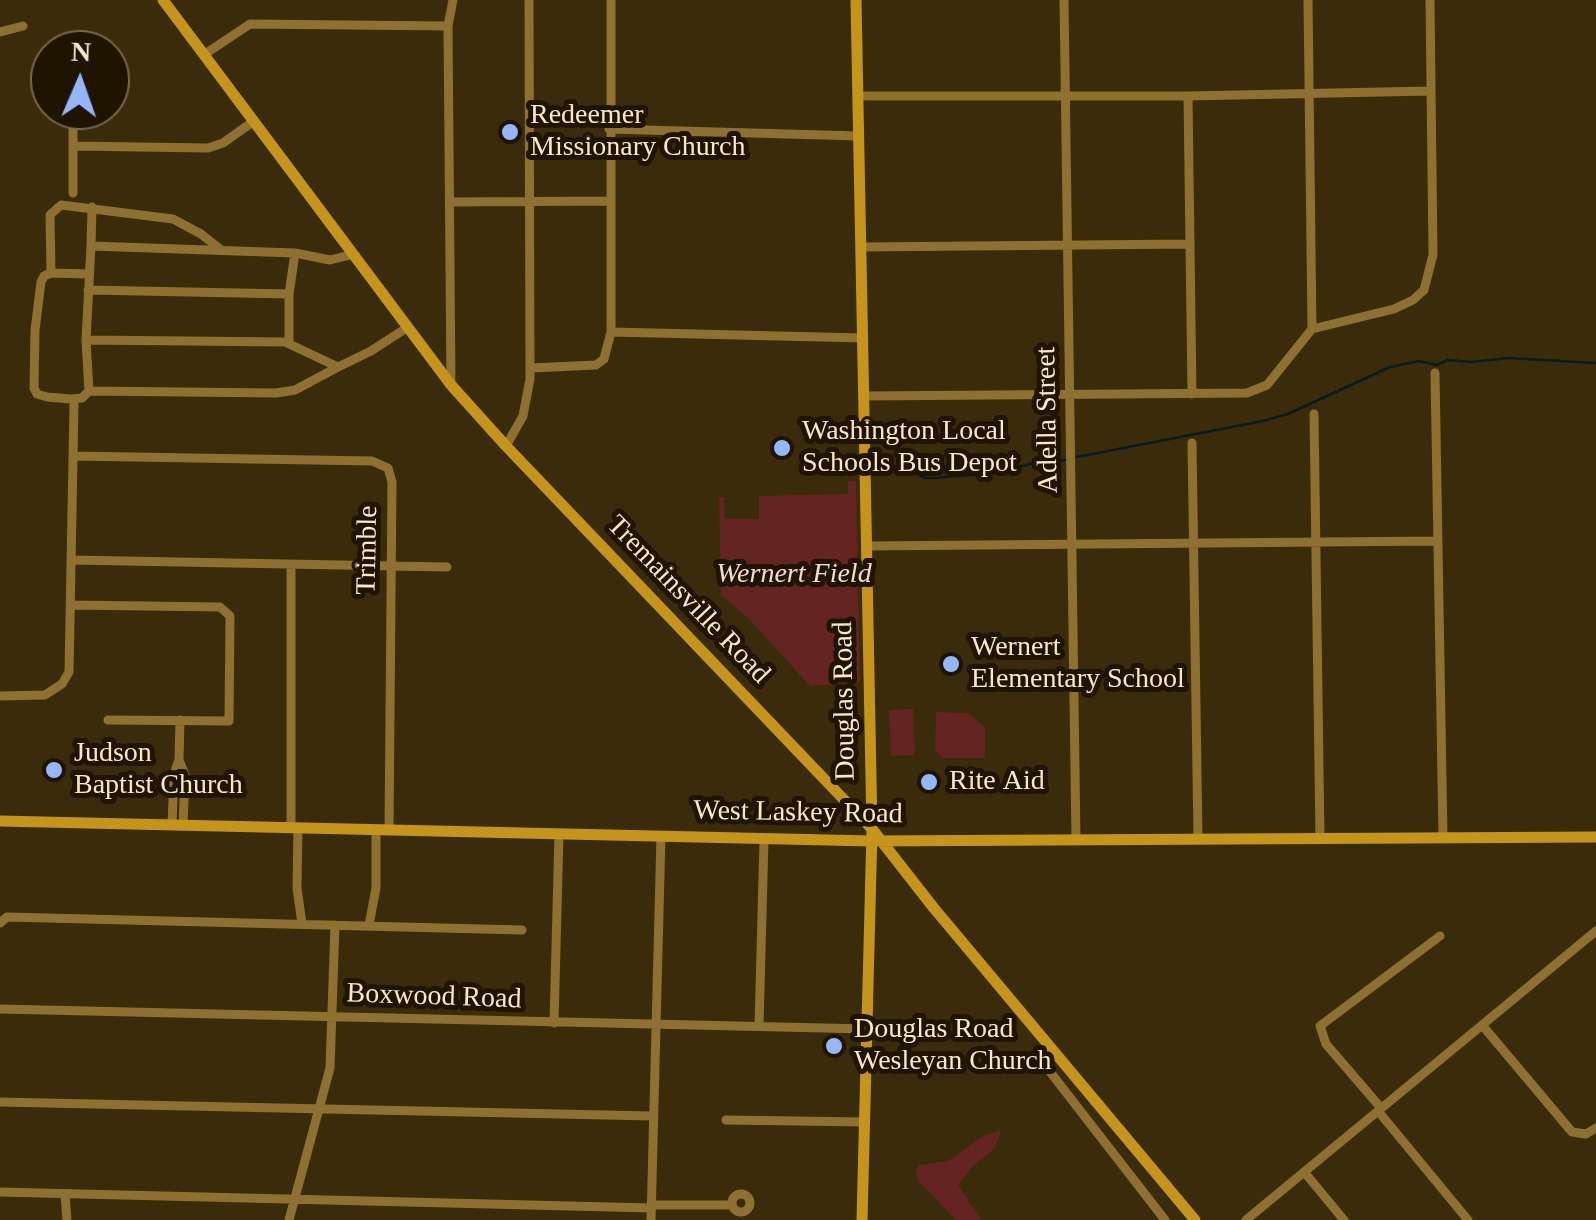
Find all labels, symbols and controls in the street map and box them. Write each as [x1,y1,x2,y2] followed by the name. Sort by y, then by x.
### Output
[30,30,130,130] north arrow
[70,36,92,67] text: N
[530,99,745,165] place label: Redeemer Missionary Church
[499,121,521,143] marker: Redeemer Missionary Church
[1030,346,1066,494] street label: Adella Street
[802,415,1017,481] place label: Washington Local Schools Bus Depot
[771,437,793,459] marker: Washington Local Schools Bus Depot
[350,505,386,595] street label: Trimble
[599,509,777,691] street label: Tremainsville Road
[716,558,872,592] park label: Wernert Field
[827,621,863,781] street label: Douglas Road
[971,631,1185,697] place label: Wernert Elementary School
[940,653,962,675] marker: Wernert Elementary School
[74,737,243,803] place label: Judson Baptist Church
[43,759,65,781] marker: Judson Baptist Church
[949,765,1045,799] place label: Rite Aid
[918,771,940,793] marker: Rite Aid
[693,794,903,832] street label: West Laskey Road
[346,977,522,1017] street label: Boxwood Road
[854,1013,1052,1079] place label: Douglas Road Wesleyan Church
[823,1035,845,1057] marker: Douglas Road Wesleyan Church

